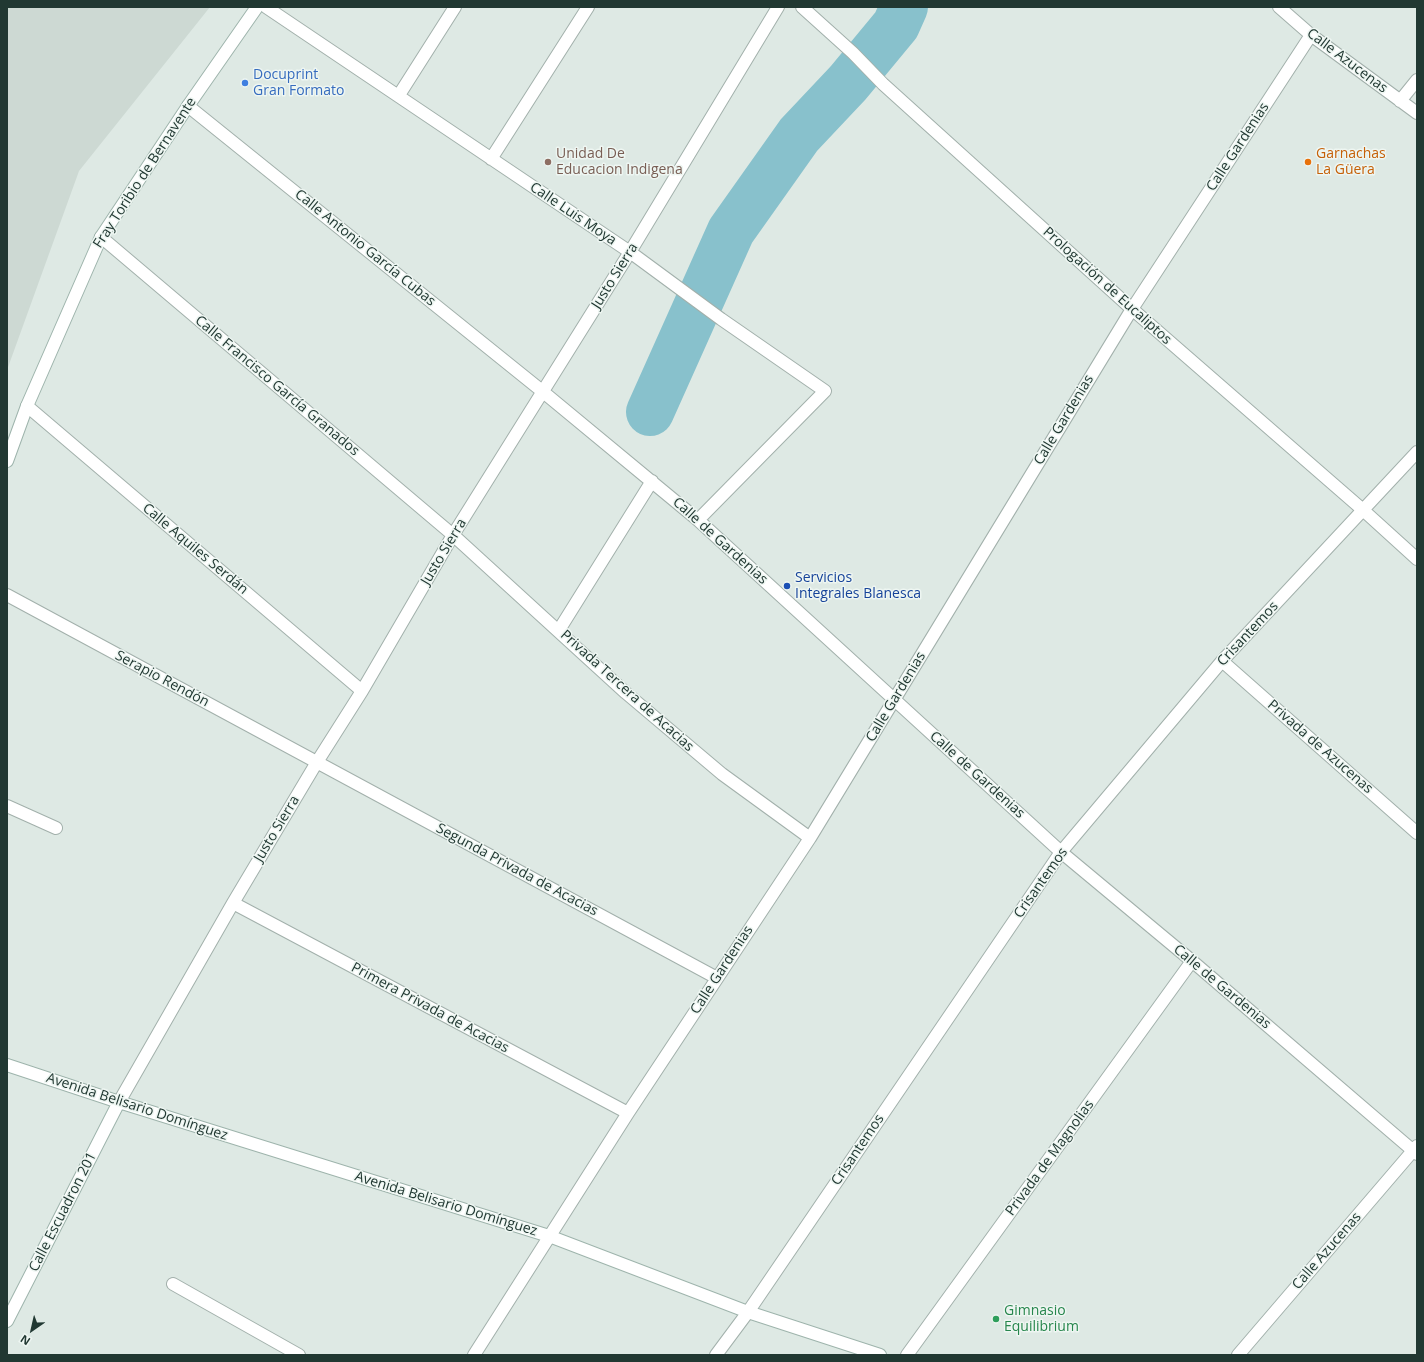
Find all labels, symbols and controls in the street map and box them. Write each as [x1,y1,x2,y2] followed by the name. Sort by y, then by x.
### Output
[1303,25,1391,97] street label: Calle Azucenas
[253,67,344,100] place label: Docuprint Gran Formato
[240,78,250,88] marker: Docuprint Gran Formato
[90,95,200,251] street label: Fray Toribio de Bernavente
[1203,100,1273,194] street label: Calle Gardenias
[556,146,683,178] place label: Unidad De Educacion Indigena
[1316,146,1386,178] place label: Garnachas La Güera
[543,157,553,167] marker: Unidad De Educacion Indigena
[1303,157,1313,167] marker: Garnachas La Güera
[527,179,619,249] street label: Calle Luis Moya
[291,186,439,310] street label: Calle Antonio García Cubas
[1039,224,1175,348] street label: Prologación de Eucaliptos
[588,240,642,312] street label: Justo Sierra
[191,312,363,460] street label: Calle Francisco García Granados
[1031,372,1097,468] street label: Calle Gardenias
[669,494,771,588] street label: Calle de Gardenias
[139,500,251,598] street label: Calle Aquiles Serdán
[418,516,470,588] street label: Justo Sierra
[795,570,921,602] place label: Servicios Integrales Blanesca
[782,581,792,591] marker: Servicios Integrales Blanesca
[1214,598,1282,670] street label: Crisantemos
[557,627,697,755] street label: Privada Tercera de Acacias
[112,647,212,711] street label: Serapio Rendón
[863,649,929,745] street label: Calle Gardenias
[1264,697,1376,797] street label: Privada de Azucenas
[926,728,1028,822] street label: Calle de Gardenias
[251,793,303,865] street label: Justo Sierra
[433,820,601,920] street label: Segunda Privada de Acacias
[1011,845,1071,921] street label: Crisantemos
[687,923,757,1017] street label: Calle Gardenias
[1170,941,1274,1033] street label: Calle de Gardenias
[348,959,512,1057] street label: Primera Privada de Acacias
[44,1070,230,1144] street label: Avenida Belisario Domínguez
[1002,1097,1098,1219] street label: Privada de Magnolias
[828,1111,888,1189] street label: Crisantemos
[26,1150,100,1274] street label: Calle Escuadron 201
[353,1168,539,1240] street label: Avenida Belisario Domínguez
[1289,1209,1365,1293] street label: Calle Azucenas
[1004,1303,1079,1336] place label: Gimnasio Equilibrium
[12,1310,52,1350] north arrow
[991,1314,1001,1324] marker: Gimnasio Equilibrium
[17,1332,33,1349] text: N

